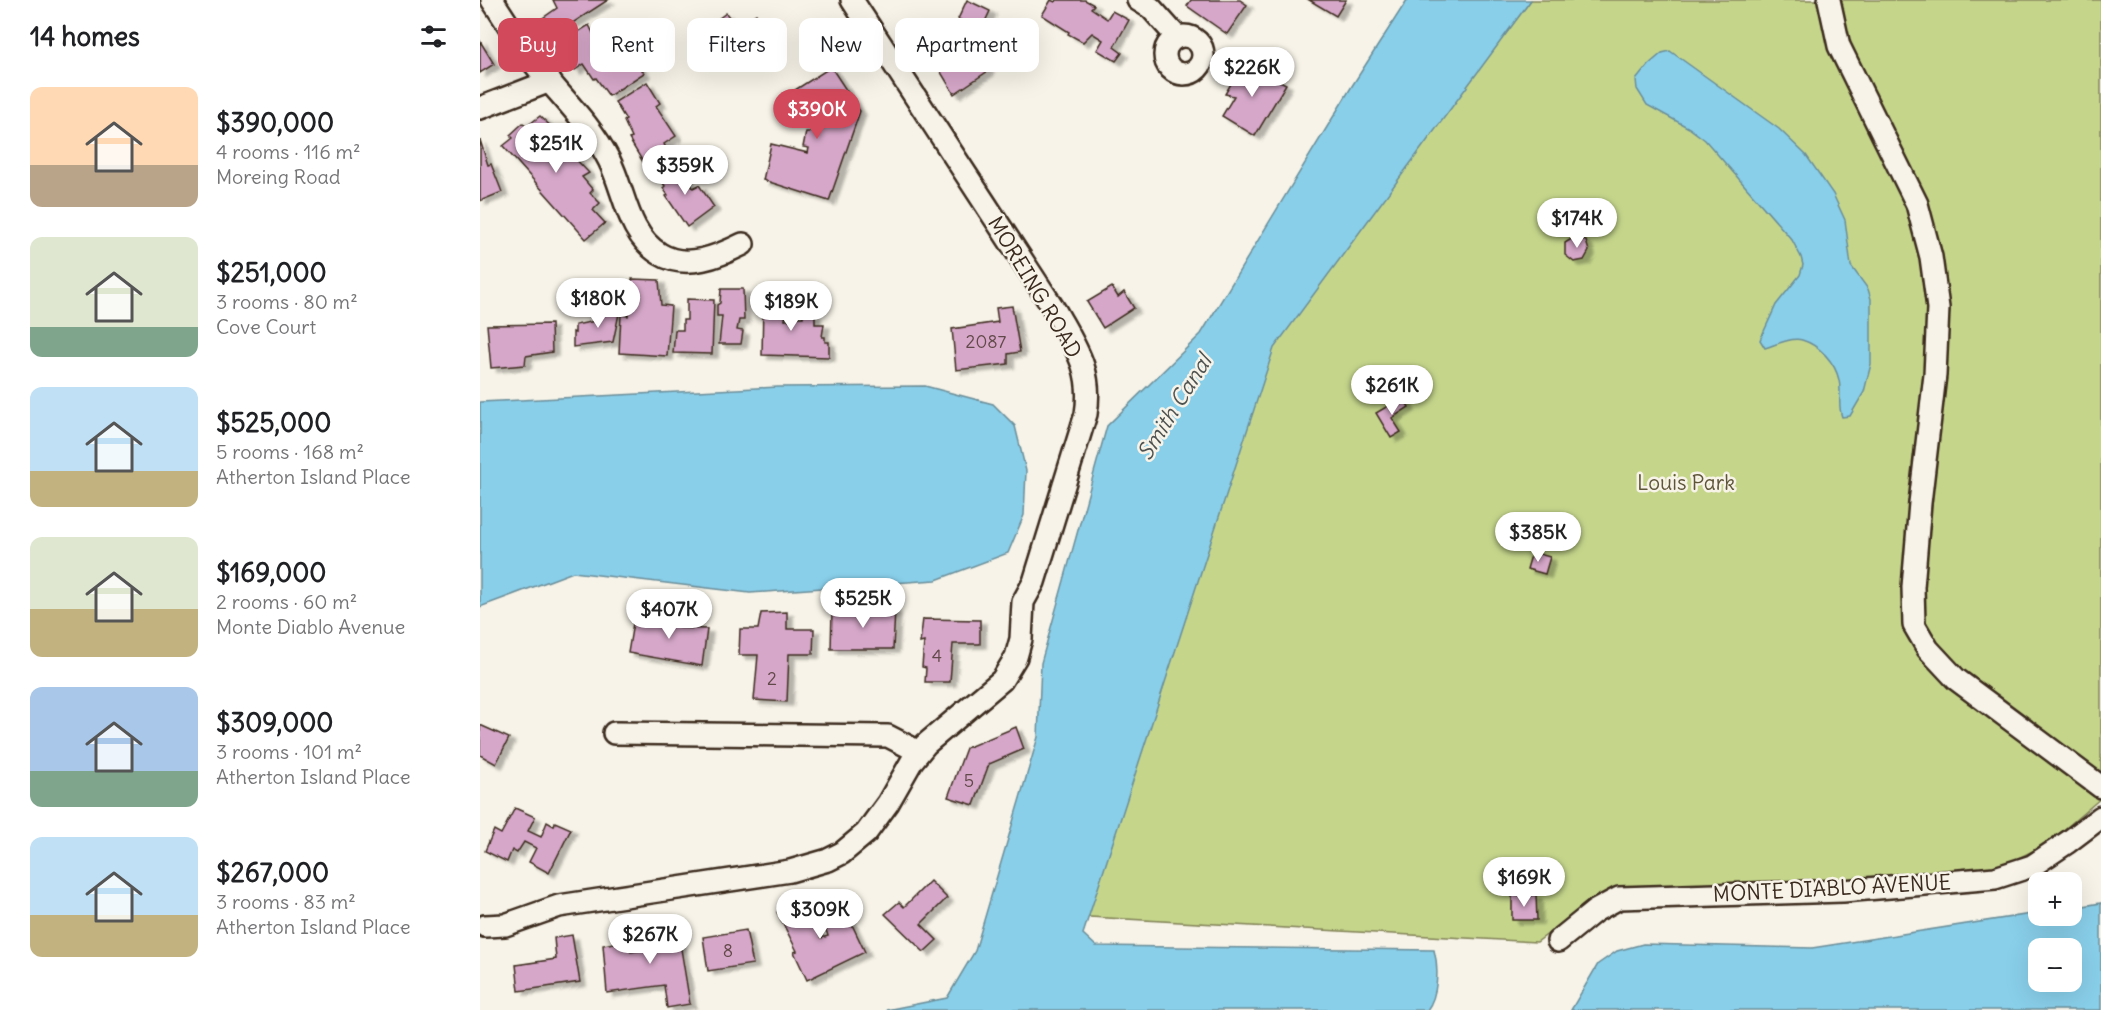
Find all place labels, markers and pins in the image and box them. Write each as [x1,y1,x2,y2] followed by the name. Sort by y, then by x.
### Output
[1210,47,1294,98] pin: $226K
[775,89,859,140] pin: $390K
[514,123,598,174] pin: $251K
[643,145,727,196] pin: $359K
[1535,198,1619,249] pin: $174K
[556,278,640,329] pin: $180K
[749,281,833,332] pin: $189K
[1350,365,1434,416] pin: $261K
[1496,512,1580,563] pin: $385K
[821,578,905,629] pin: $525K
[627,589,711,640] pin: $407K
[1482,857,1566,908] pin: $169K
[778,889,862,940] pin: $309K
[608,914,692,965] pin: $267K

